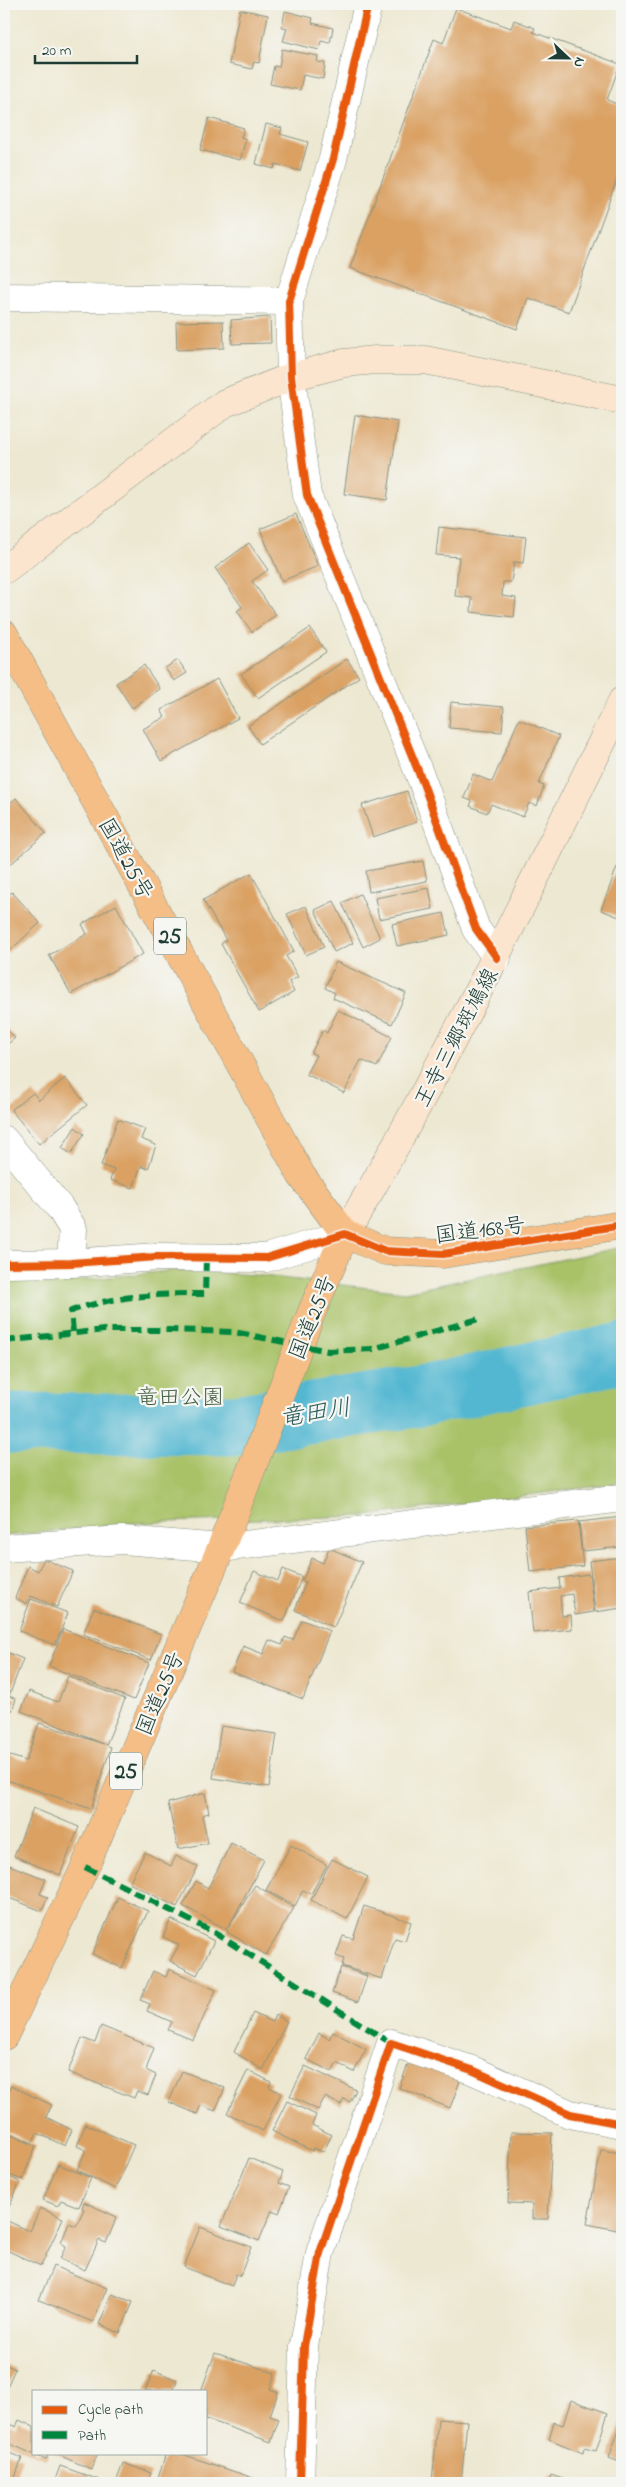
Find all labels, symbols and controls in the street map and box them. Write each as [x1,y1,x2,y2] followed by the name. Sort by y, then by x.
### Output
[35,32,138,64] scale bar
[544,32,594,82] north arrow
[42,40,72,62] text: 20 m
[567,54,590,71] text: N
[89,813,160,906] street label: 国道25号
[154,918,186,954] road number: 25
[407,963,508,1114] street label: 王寺三郷斑鳩線
[433,1211,527,1253] street label: 国道168号
[282,1271,345,1366] street label: 国道25号
[136,1383,224,1415] park label: 竜田公園
[277,1392,354,1437] water label: 竜田川
[130,1647,194,1742] street label: 国道25号
[110,1752,142,1790] road number: 25
[32,2390,208,2454] legend
[78,2399,143,2422] text: Cycle path
[78,2425,106,2447] text: Path

